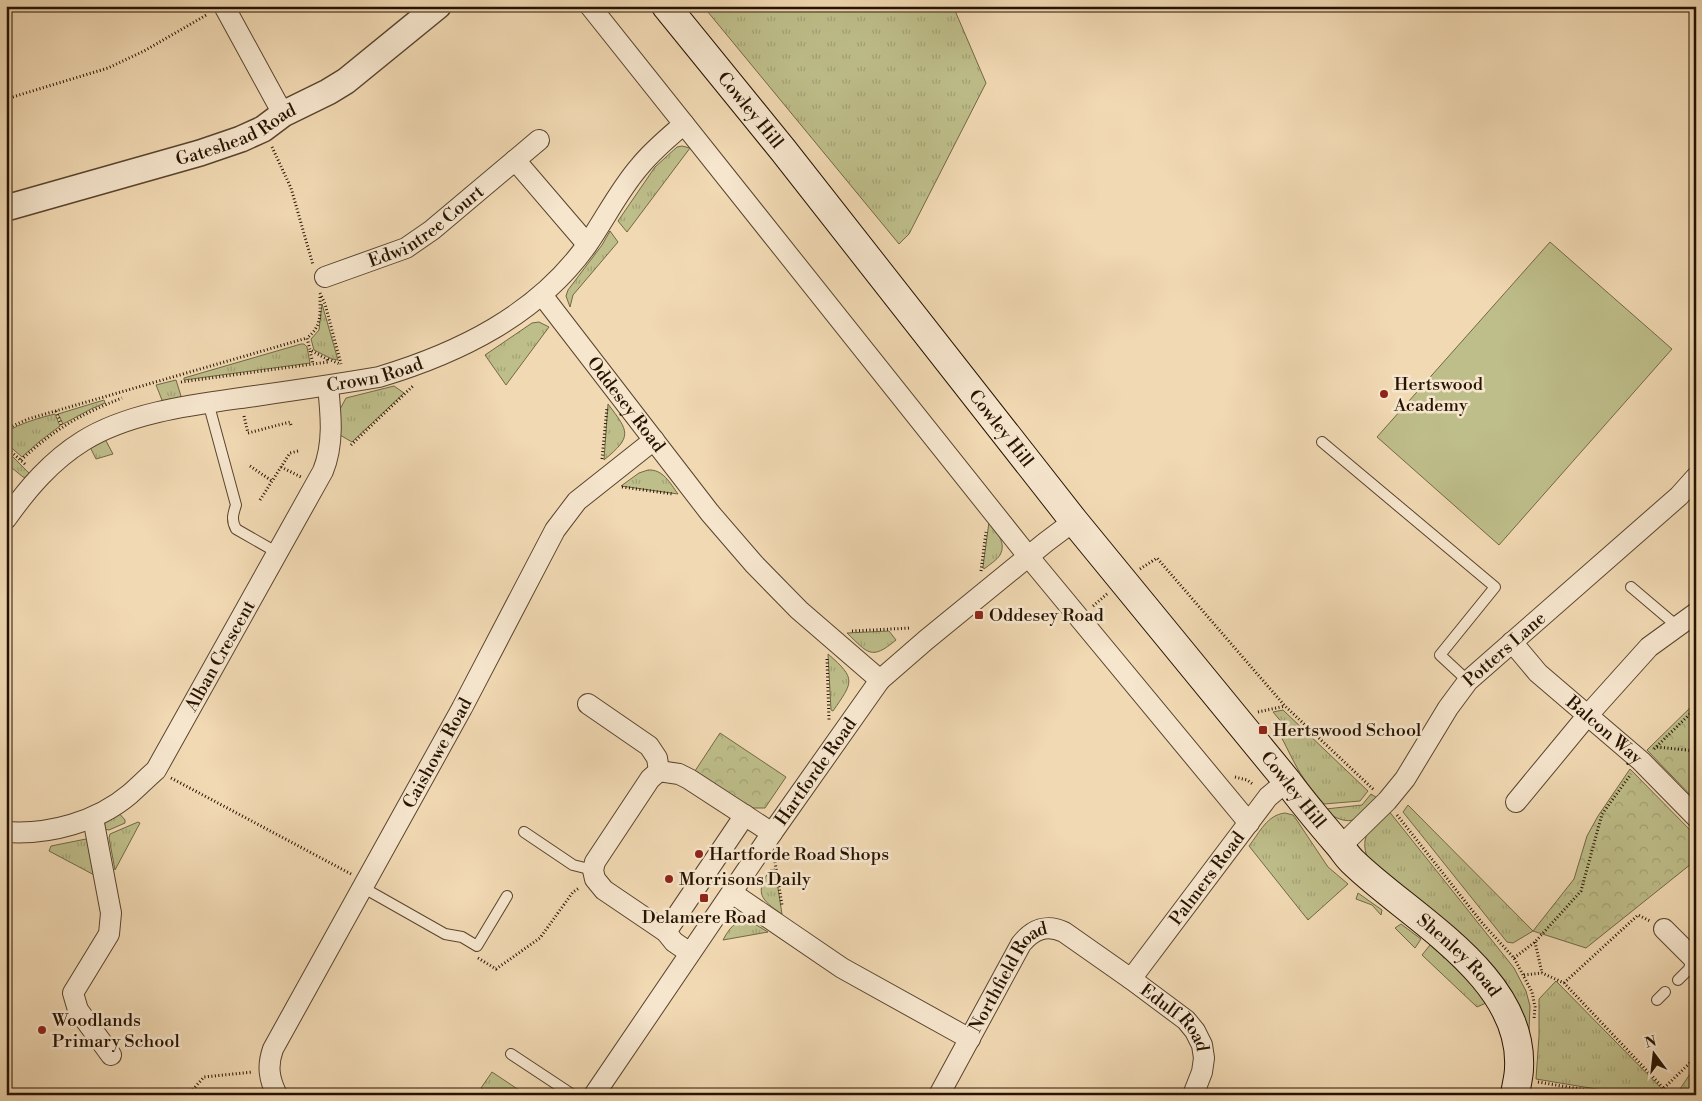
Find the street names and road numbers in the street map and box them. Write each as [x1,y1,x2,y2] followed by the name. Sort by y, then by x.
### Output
[712,67,789,154] street label: Cowley Hill
[173,98,300,171] street label: Gateshead Road
[365,180,489,272] street label: Edwintree Court
[325,351,427,397] street label: Crown Road
[582,352,671,457] street label: Oddesey Road
[964,385,1039,472] street label: Cowley Hill
[179,596,260,716] street label: Alban Crescent
[1458,607,1551,692] street label: Potters Lane
[1561,690,1648,769] street label: Balcon Way
[397,693,477,812] street label: Caishowe Road
[769,712,862,830] street label: Hartforde Road
[1256,746,1332,834] street label: Cowley Hill
[1164,826,1250,930] street label: Palmers Road
[1412,908,1507,1002] street label: Shenley Road
[964,916,1050,1036] street label: Northfield Road
[1136,978,1214,1054] street label: Edulf Road

